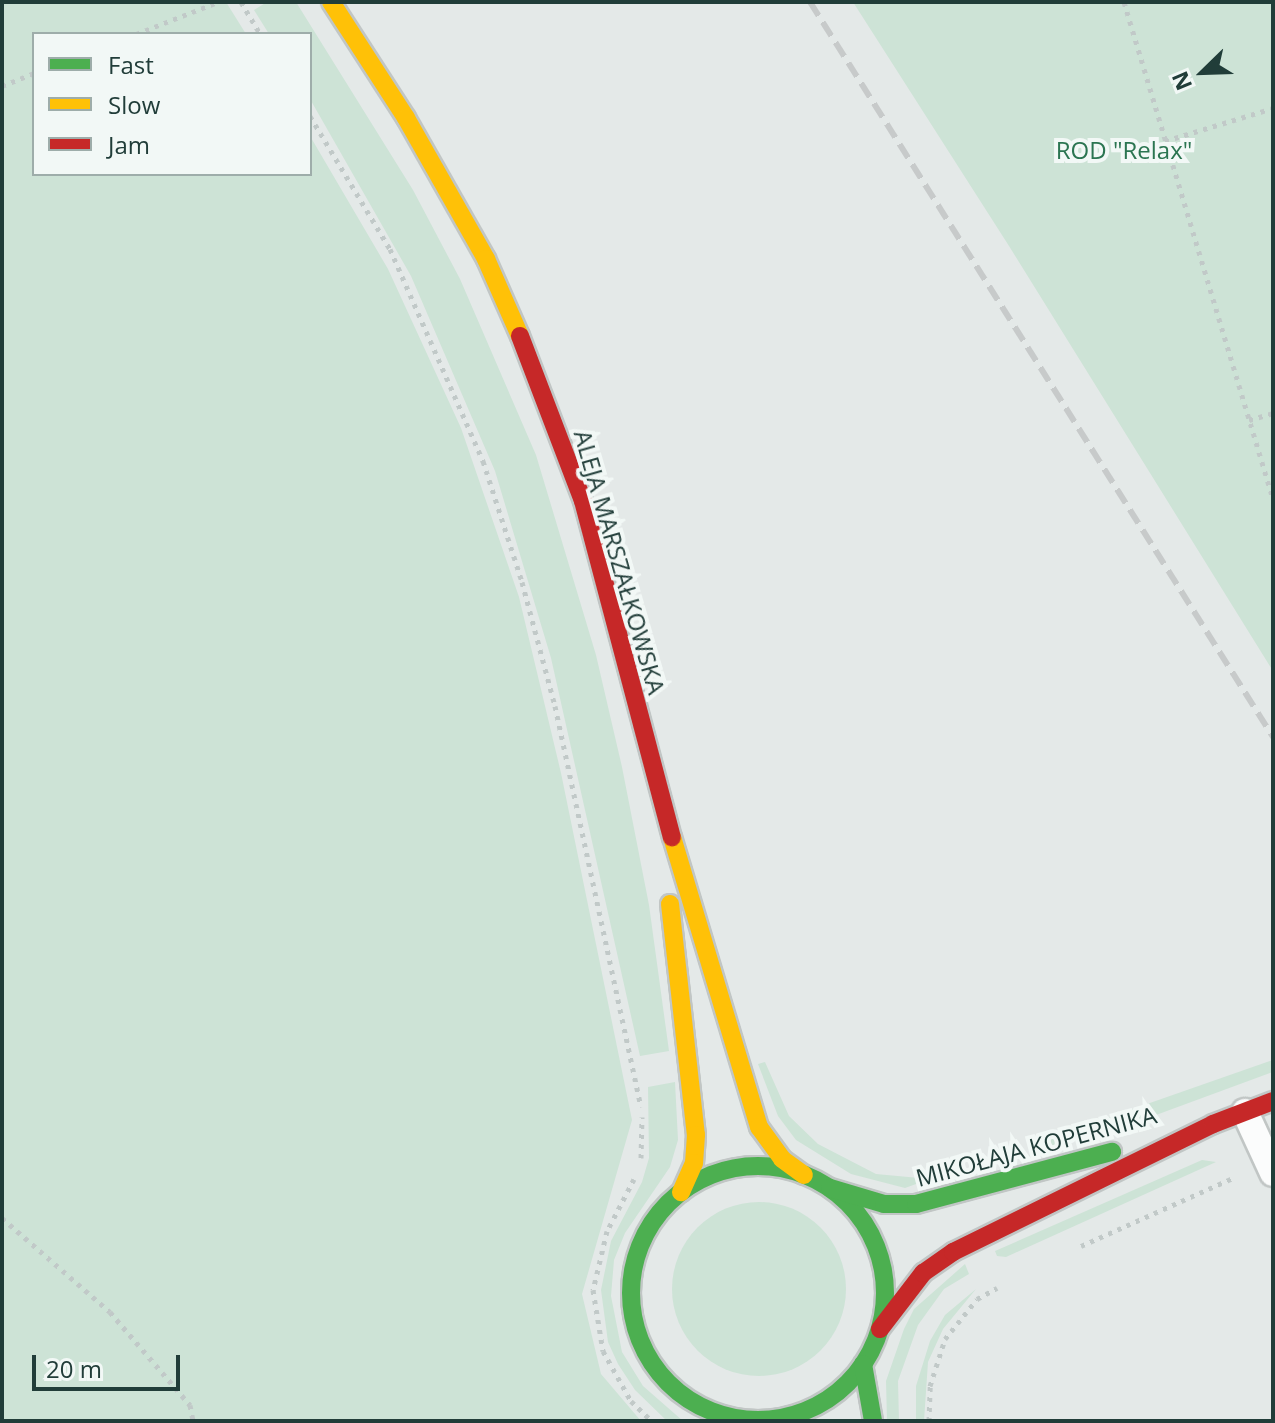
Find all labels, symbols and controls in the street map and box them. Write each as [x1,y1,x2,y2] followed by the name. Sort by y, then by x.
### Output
[32,32,312,176] legend
[1163,32,1243,112] north arrow
[108,48,154,81] text: Fast
[1164,67,1198,95] text: N
[108,88,160,121] text: Slow
[108,128,150,161] text: Jam
[1056,136,1192,164] park label: ROD "Relax"
[568,427,672,697] street label: ALEJA MARSZAŁKOWSKA
[913,1100,1159,1192] street label: MIKOŁAJA KOPERNIKA
[36,1339,184,1389] scale bar
[46,1352,102,1385] text: 20 m

